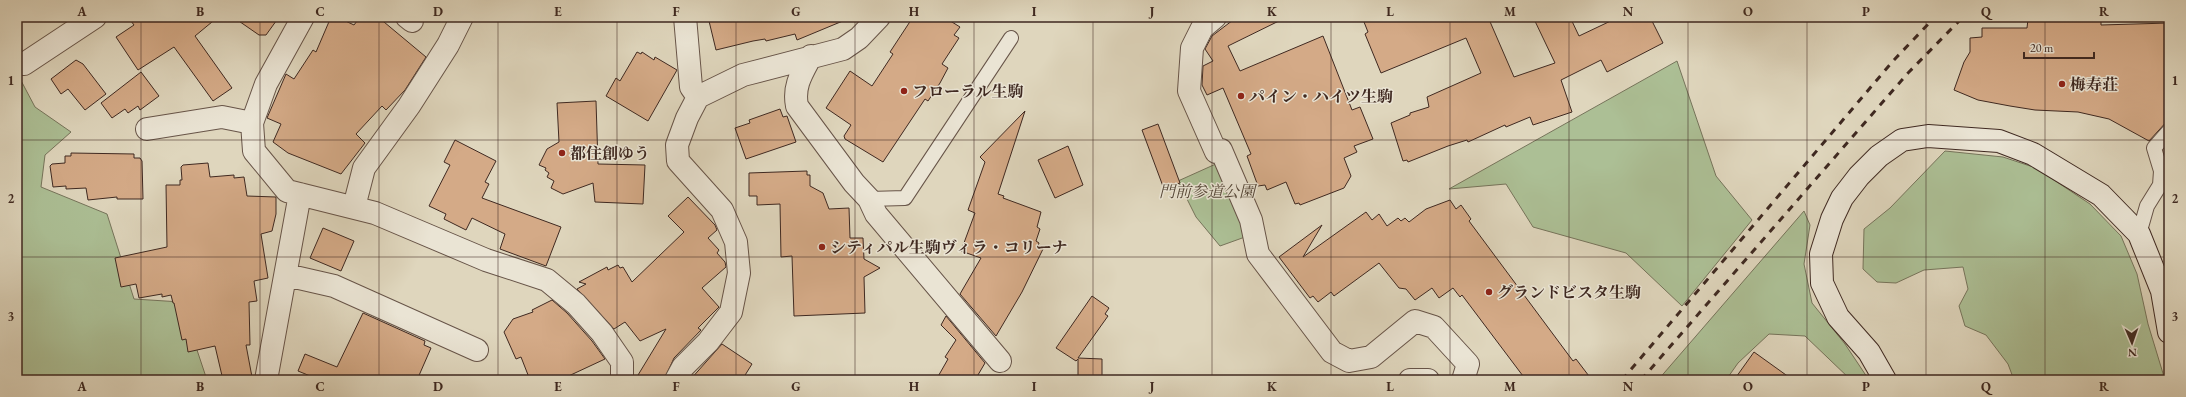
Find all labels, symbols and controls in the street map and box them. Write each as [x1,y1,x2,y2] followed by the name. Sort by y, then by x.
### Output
[76,3,87,20] text: A
[196,3,204,20] text: B
[315,3,325,20] text: C
[433,3,443,20] text: D
[554,3,562,20] text: E
[672,3,680,20] text: F
[791,3,801,20] text: G
[909,3,920,20] text: H
[1032,3,1037,20] text: I
[1148,3,1155,20] text: J
[1267,3,1278,20] text: K
[1386,3,1394,20] text: L
[1504,3,1516,20] text: M
[1623,3,1634,20] text: N
[1743,3,1753,20] text: O
[1862,3,1870,20] text: P
[1981,3,1993,20] text: Q
[2099,3,2109,20] text: R
[2024,34,2094,60] scale bar
[2030,40,2054,56] text: 20 m
[8,72,15,89] text: 1
[2172,72,2179,89] text: 1
[2070,74,2118,95] place label: 梅寿荘
[2057,79,2067,89] marker: 梅寿荘
[912,81,1024,102] place label: フローラル生駒
[899,86,909,96] marker: フローラル生駒
[1249,86,1393,107] place label: パイン・ハイツ生駒
[1236,91,1246,101] marker: パイン・ハイツ生駒
[570,143,650,164] place label: 都住創ゆう
[557,148,567,158] marker: 都住創ゆう
[1159,181,1258,202] park label: 門前参道公園
[8,190,15,207] text: 2
[2172,190,2179,207] text: 2
[830,237,1068,258] place label: シティパル生駒ヴィラ・コリーナ
[817,242,827,252] marker: シティパル生駒ヴィラ・コリーナ
[1497,282,1641,303] place label: グランドビスタ生駒
[1484,287,1494,297] marker: グランドビスタ生駒
[8,308,15,325] text: 3
[2172,308,2179,325] text: 3
[2112,323,2152,363] north arrow
[2128,346,2137,360] text: N
[76,378,87,395] text: A
[196,378,204,395] text: B
[315,378,325,395] text: C
[433,378,443,395] text: D
[554,378,562,395] text: E
[672,378,680,395] text: F
[791,378,801,395] text: G
[909,378,920,395] text: H
[1032,378,1037,395] text: I
[1148,378,1155,395] text: J
[1267,378,1278,395] text: K
[1386,378,1394,395] text: L
[1504,378,1516,395] text: M
[1623,378,1634,395] text: N
[1743,378,1753,395] text: O
[1862,378,1870,395] text: P
[1981,378,1993,395] text: Q
[2099,378,2109,395] text: R

